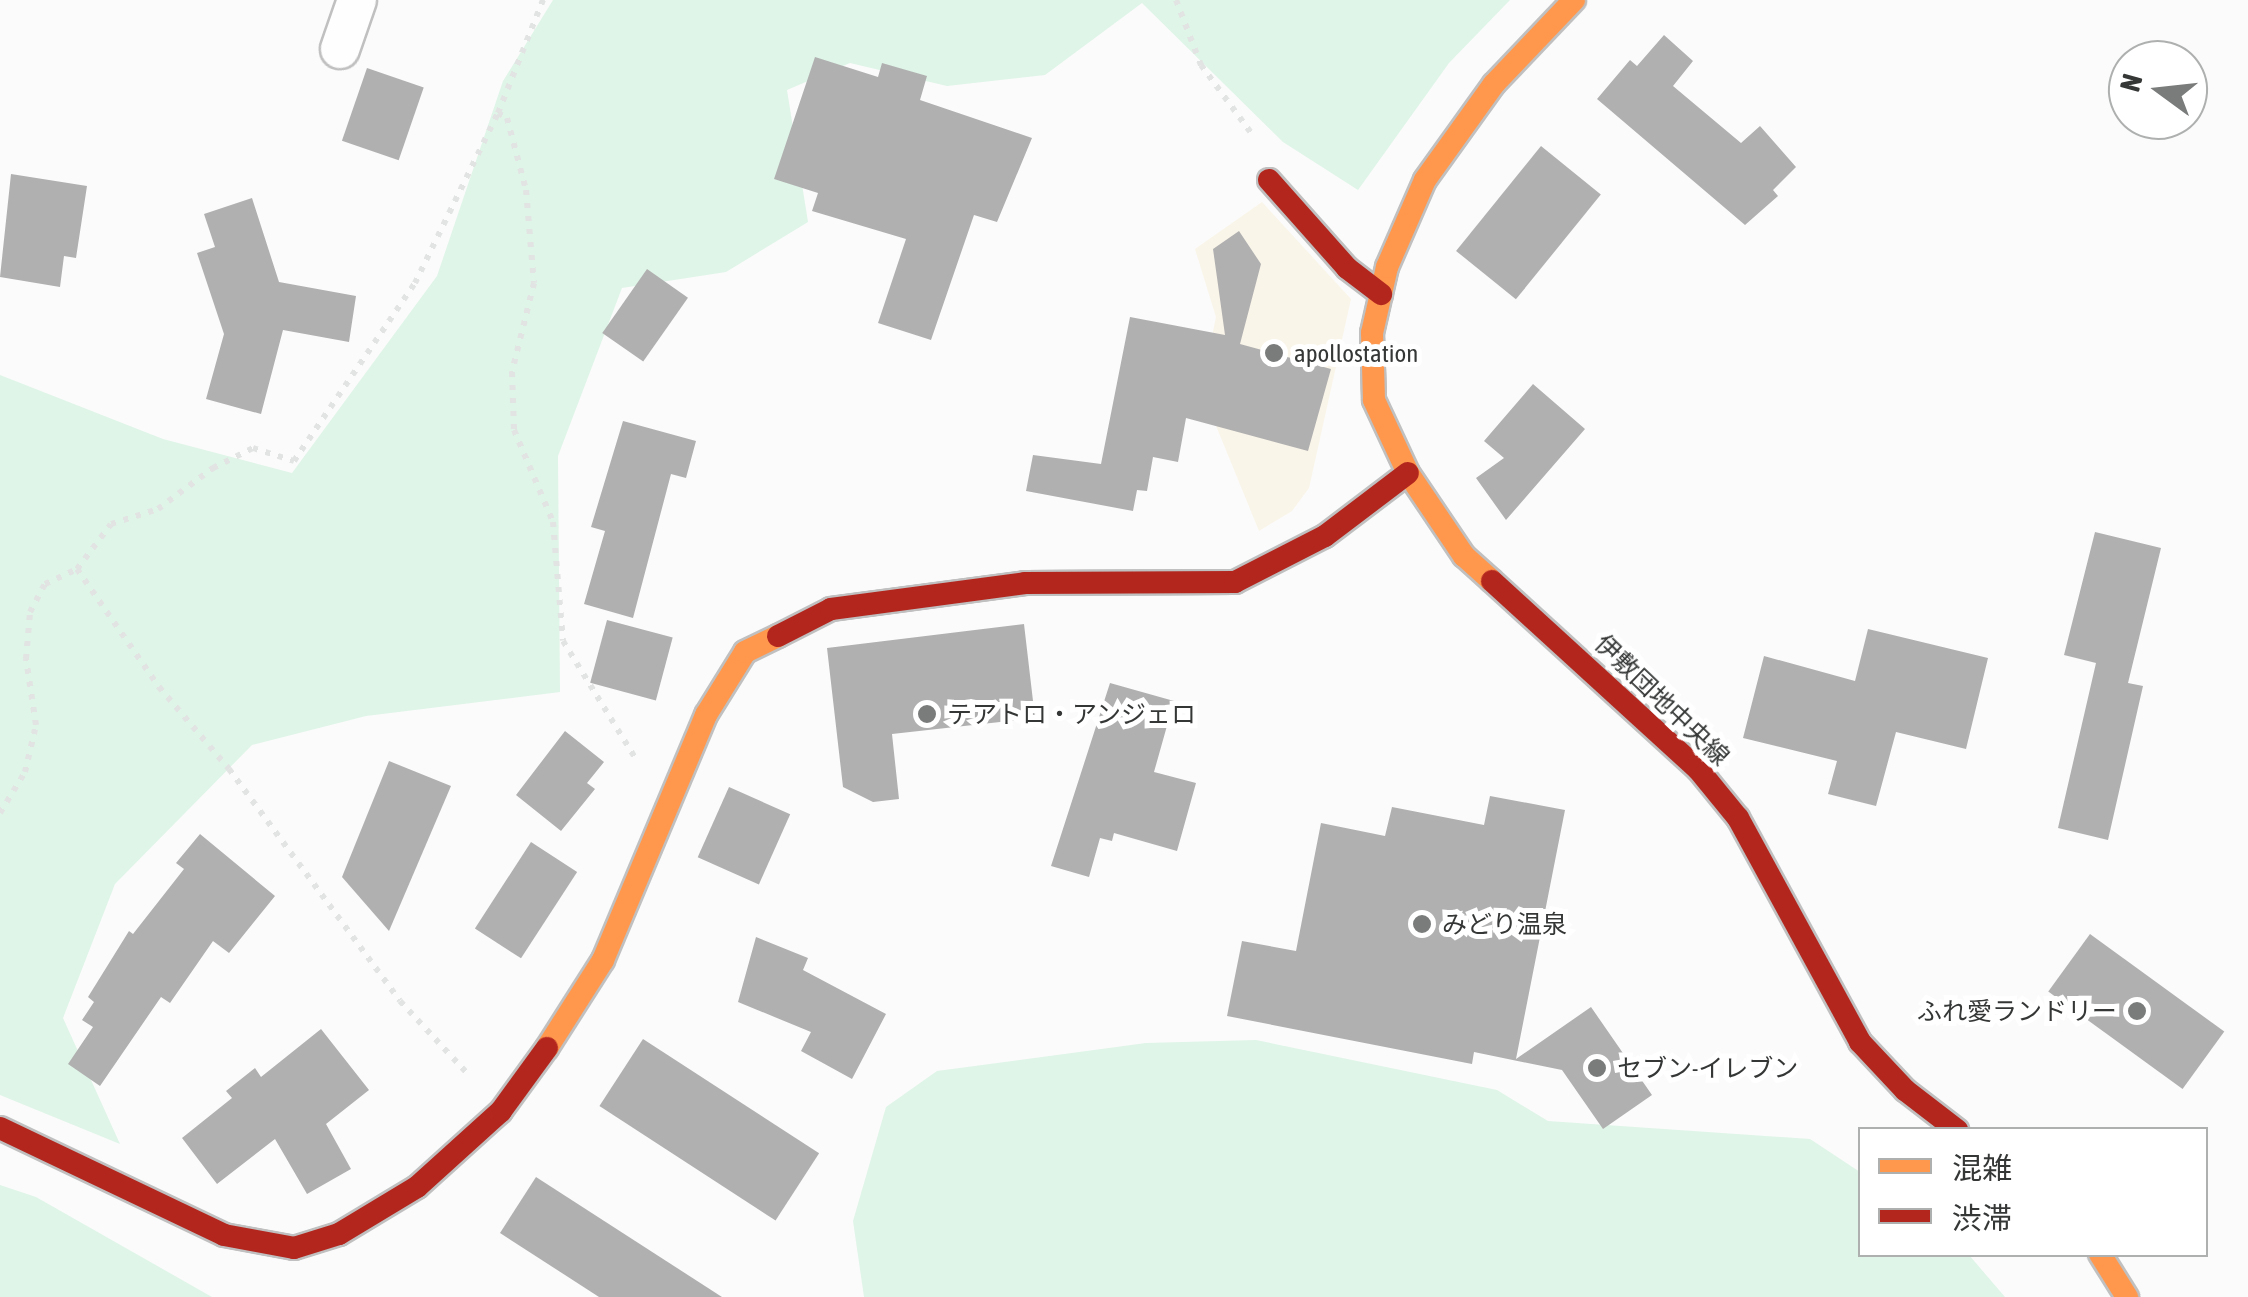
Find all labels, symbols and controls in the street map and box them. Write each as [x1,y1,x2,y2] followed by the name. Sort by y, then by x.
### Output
[2108,40,2208,140] north arrow
[2113,71,2149,95] text: N
[1294,338,1418,368] place label: apollostation
[1263,342,1285,364] marker: apollostation
[1589,628,1735,772] street label: 伊敷団地中央線
[947,699,1197,729] place label: テアトロ・アンジェロ
[916,703,938,725] marker: テアトロ・アンジェロ
[1442,909,1567,939] place label: みどり温泉
[1411,913,1433,935] marker: みどり温泉
[1917,996,2117,1026] place label: ふれ愛ランドリー
[2126,1000,2148,1022] marker: ふれ愛ランドリー
[1617,1053,1798,1083] place label: セブン-イレブン
[1586,1057,1608,1079] marker: セブン-イレブン
[1858,1127,2208,1257] legend
[1952,1151,2012,1185] text: 混雑
[1952,1201,2012,1235] text: 渋滞

